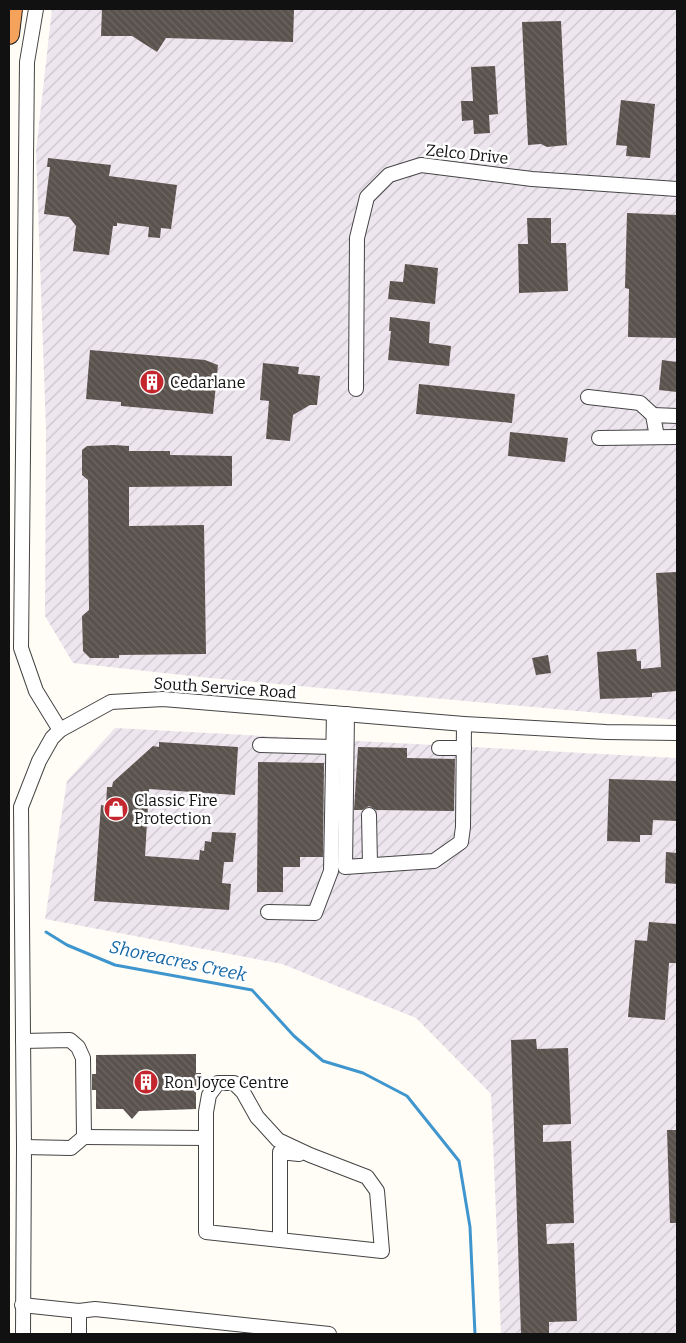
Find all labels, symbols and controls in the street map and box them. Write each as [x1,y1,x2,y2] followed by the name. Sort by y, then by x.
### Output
[425,140,509,168] street label: Zelco Drive
[139,369,165,395] building icon: Cedarlane
[170,373,245,392] place label: Cedarlane
[153,674,298,703] street label: South Service Road
[134,791,217,828] place label: Classic Fire Protection
[103,796,129,822] shop icon: Classic Fire Protection
[107,936,249,986] water label: Shoreacres Creek
[133,1069,159,1095] building icon: Ron Joyce Centre
[164,1073,289,1092] place label: Ron Joyce Centre

